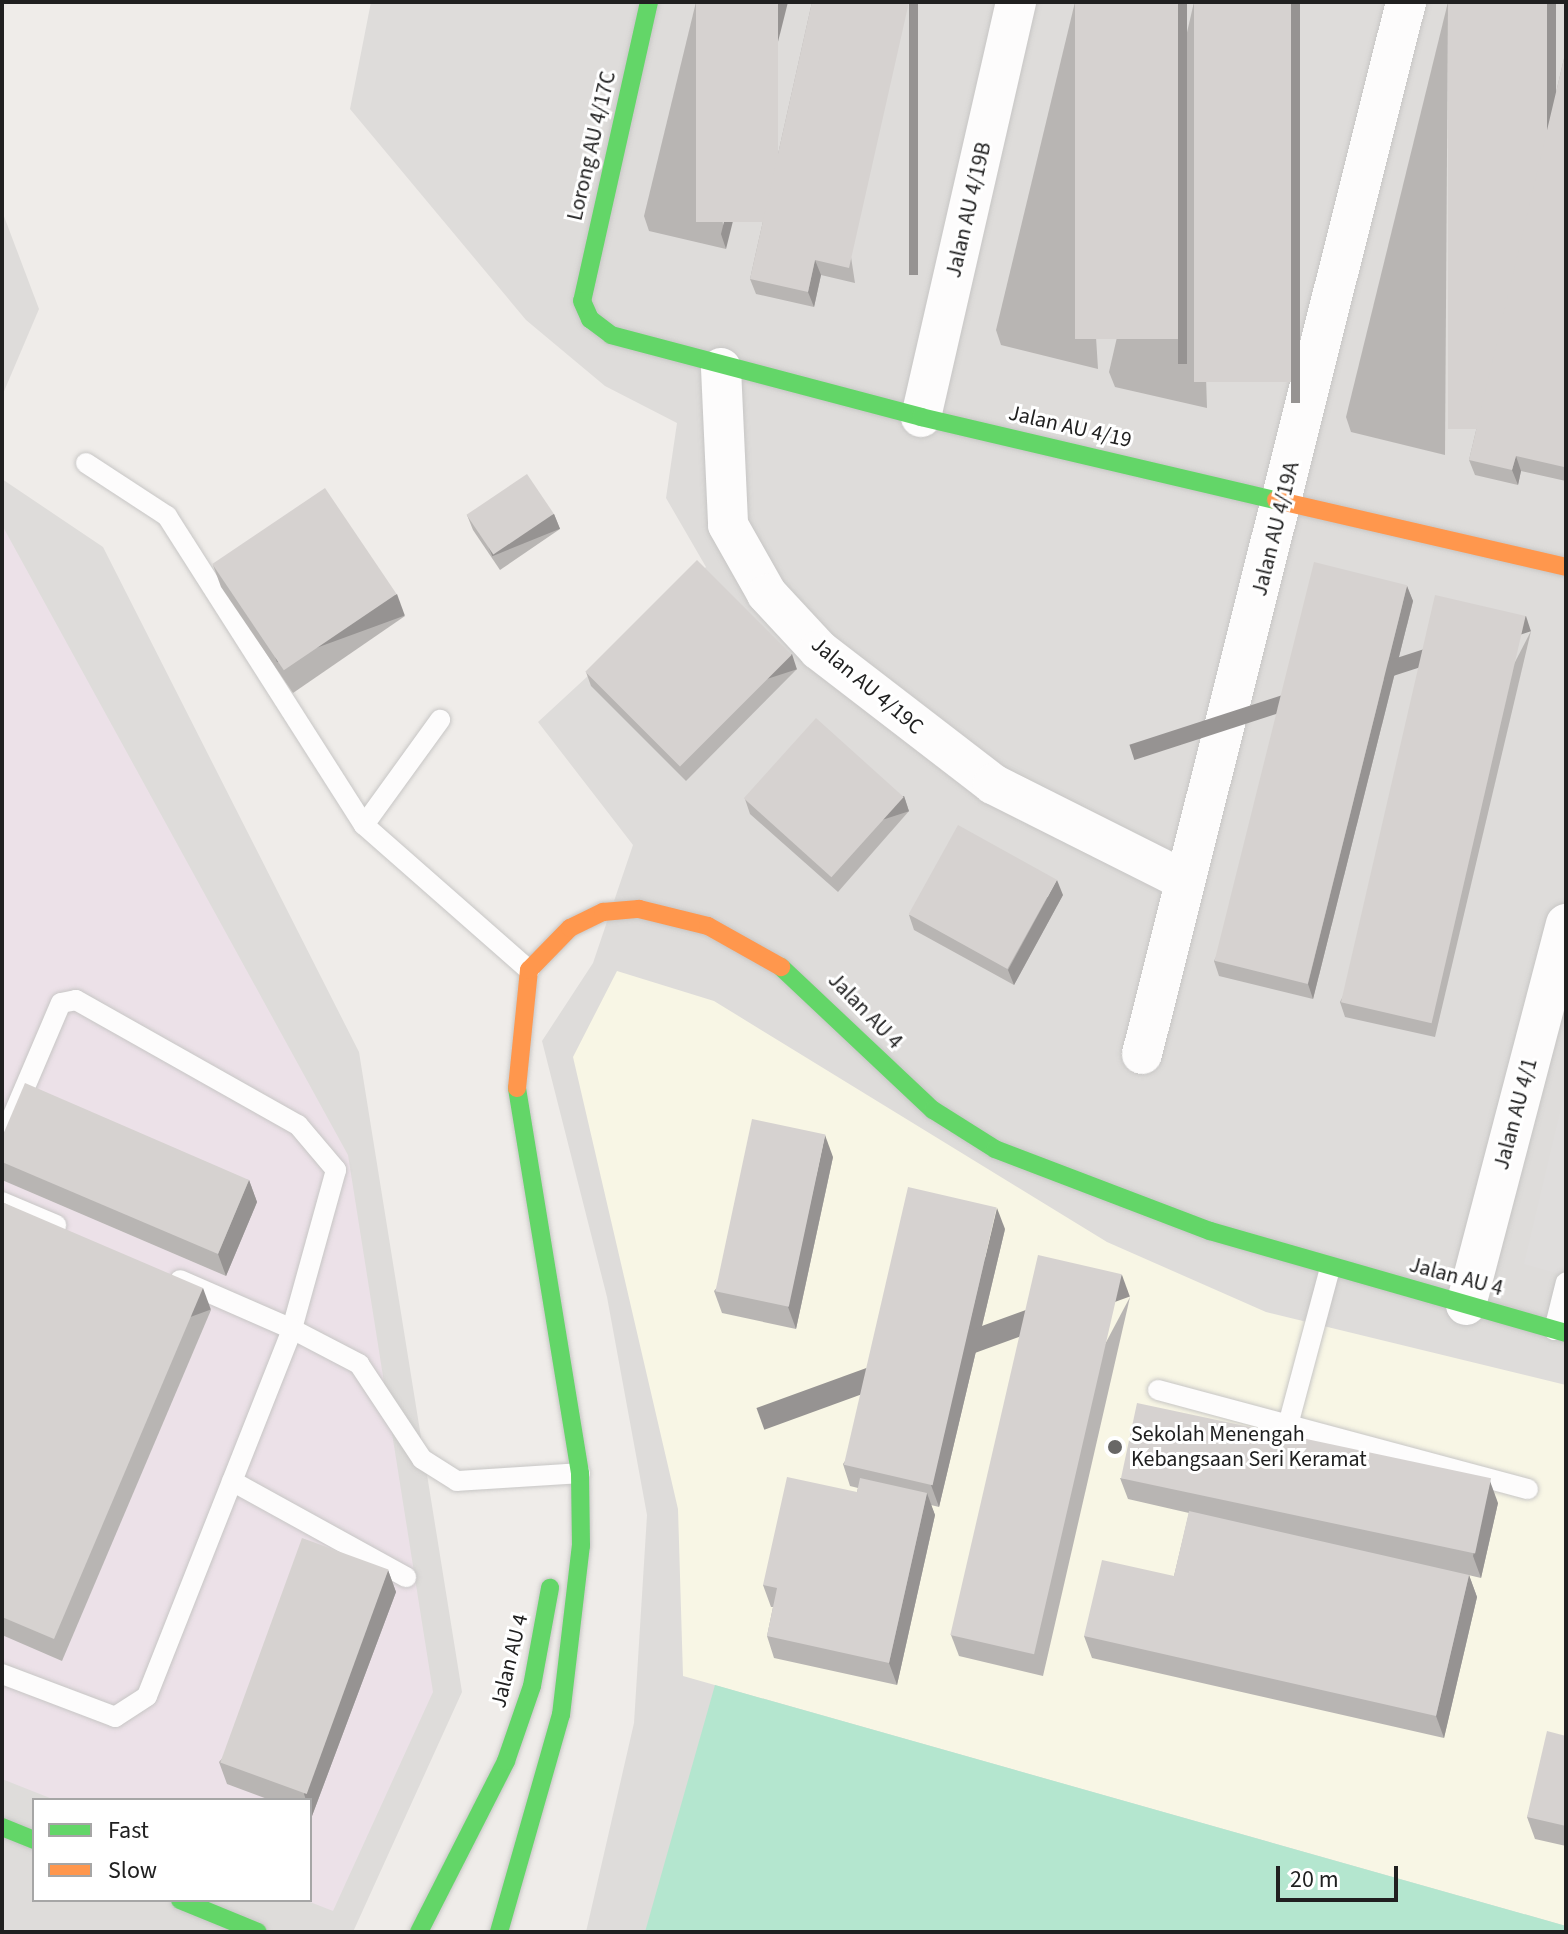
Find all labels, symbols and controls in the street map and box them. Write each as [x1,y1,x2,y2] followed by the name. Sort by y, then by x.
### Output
[562,69,622,223] street label: Lorong AU 4/17C
[941,140,997,280] street label: Jalan AU 4/19B
[1006,400,1134,454] street label: Jalan AU 4/19
[1247,459,1305,599] street label: Jalan AU 4/19A
[806,632,928,740] street label: Jalan AU 4/19C
[822,967,908,1055] street label: Jalan AU 4
[1488,1055,1544,1173] street label: Jalan AU 4/1
[1406,1252,1506,1302] street label: Jalan AU 4
[1131,1421,1367,1472] place label: Sekolah Menengah Kebangsaan Seri Keramat
[1106,1438,1124,1456] marker: Sekolah Menengah Kebangsaan Seri Keramat
[486,1611,534,1711] street label: Jalan AU 4
[32,1798,312,1902] legend
[108,1813,149,1848] text: Fast
[1280,1850,1402,1900] scale bar
[108,1853,157,1888] text: Slow
[1290,1862,1339,1897] text: 20 m

